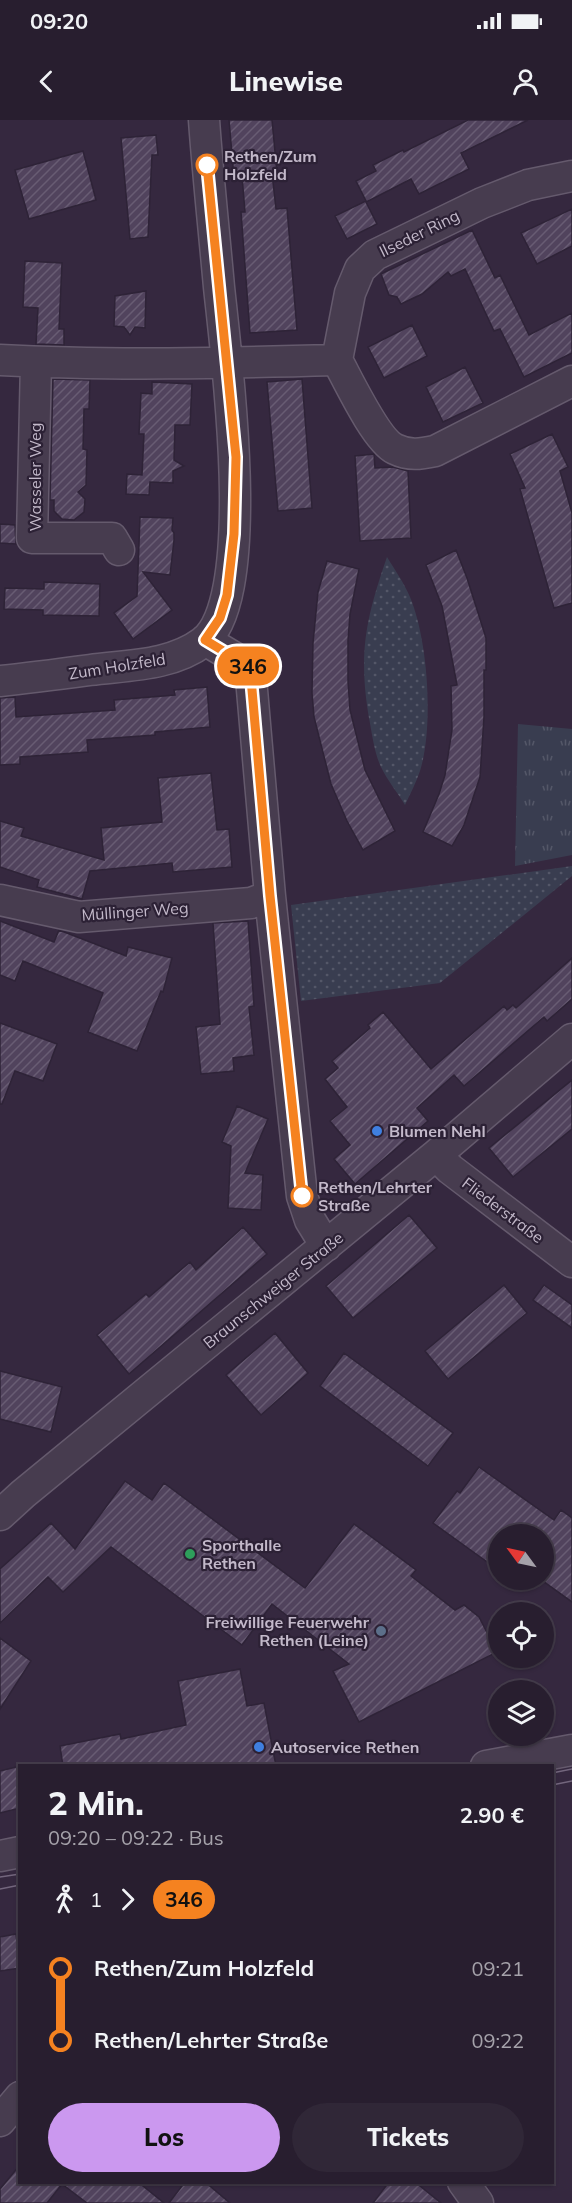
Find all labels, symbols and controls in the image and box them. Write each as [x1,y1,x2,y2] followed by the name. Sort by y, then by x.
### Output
[30,7,88,35] text: 09:20
[229,64,343,98] text: Linewise
[30,65,63,98] icon: back
[509,65,542,98] icon: person
[224,146,317,184] place label: Rethen/Zum Holzfeld
[196,154,218,176] marker: Rethen/Zum Holzfeld
[376,205,462,261] street label: Ilseder Ring
[25,423,45,531] street label: Wasseler Weg
[214,646,282,686] line badge: 346
[67,648,167,684] street label: Zum Holzfeld
[229,653,267,679] text: 346
[81,897,189,925] street label: Müllinger Weg
[389,1121,486,1141] place label: Blumen Nehl
[370,1124,384,1138] marker: Blumen Nehl
[458,1173,548,1247] street label: Fliederstraße
[318,1177,433,1215] place label: Rethen/Lehrter Straße
[291,1185,313,1207] marker: Rethen/Lehrter Straße
[199,1227,347,1353] street label: Braunschweiger Straße
[488,1524,554,1590] north arrow
[488,1524,554,1746] map controls
[202,1535,281,1573] place label: Sporthalle Rethen
[183,1547,197,1561] marker: Sporthalle Rethen
[488,1602,554,1668] button: locate
[206,1612,370,1650] place label: Freiwillige Feuerwehr Rethen (Leine)
[374,1624,388,1638] marker: Freiwillige Feuerwehr Rethen (Leine)
[488,1680,554,1746] button: layers
[271,1737,419,1757] place label: Autoservice Rethen
[252,1740,266,1754] marker: Autoservice Rethen
[48,1782,144,1823] text: 2 Min.
[460,1801,524,1829] text: 2.90 €
[48,1825,224,1850] text: 09:20 – 09:22 · Bus
[48,1883,81,1916] icon: walk
[111,1883,144,1916] icon: forward
[165,1886,203,1912] text: 346
[90,1887,102,1912] text: 1
[94,1954,314,1982] text: Rethen/Zum Holzfeld
[471,1956,524,1981] text: 09:21
[94,2026,328,2054] text: Rethen/Lehrter Straße
[471,2028,524,2053] text: 09:22
[48,2103,280,2172] button: Los
[292,2103,524,2172] button: Tickets

